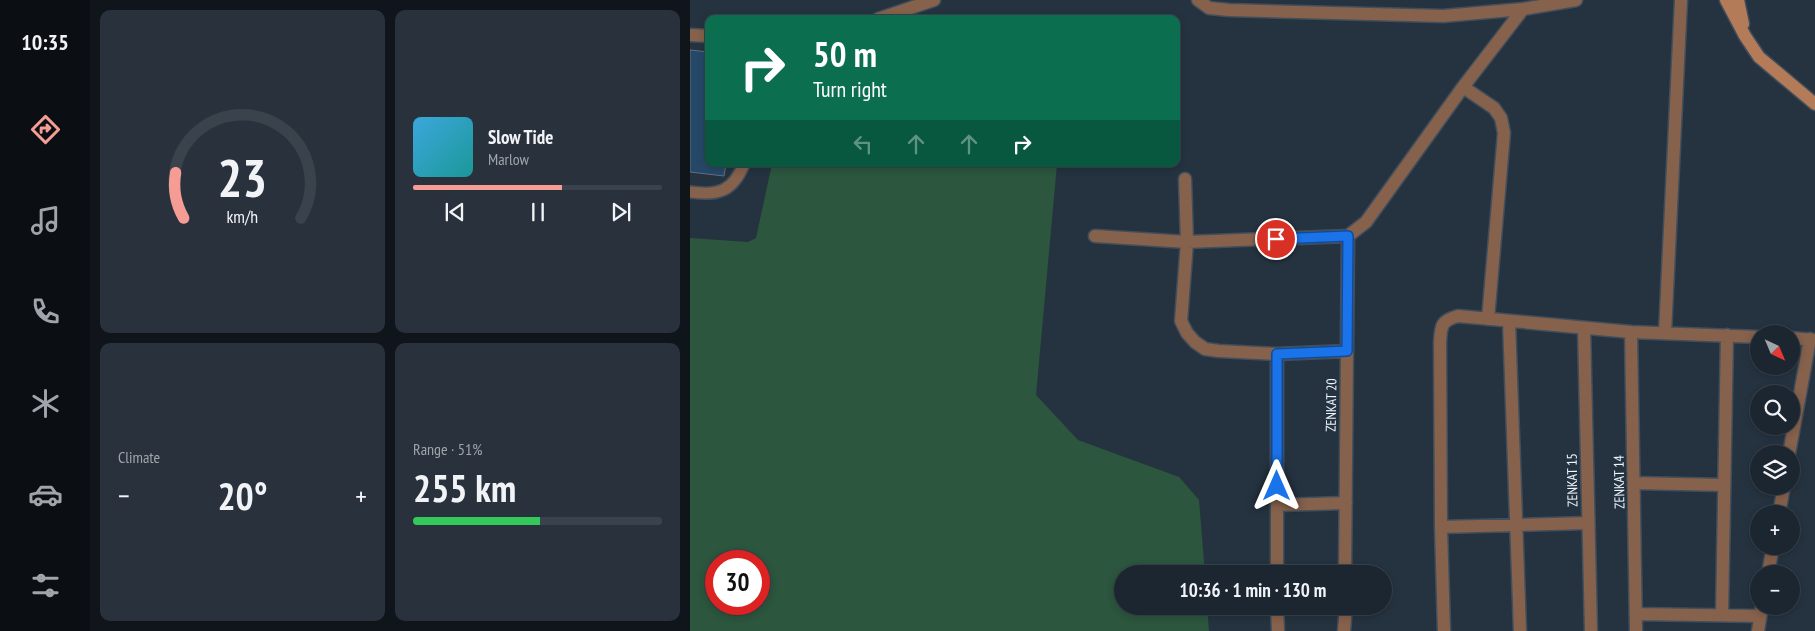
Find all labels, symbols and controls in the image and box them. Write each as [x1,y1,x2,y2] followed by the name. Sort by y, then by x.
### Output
[21,28,69,56] text: 10:35
[813,31,877,77] text: 50 m
[730,35,795,100] icon: right
[813,75,887,103] text: Turn right
[28,112,63,147] icon: directions
[488,125,553,149] text: Slow Tide
[849,130,877,158] icon: left
[902,130,930,158] icon: ahead
[955,130,983,158] icon: ahead
[1008,130,1036,158] icon: right
[218,144,267,211] text: 23
[488,149,529,169] text: Marlow
[441,198,469,226] icon: previous
[524,198,552,226] icon: pause
[607,198,635,226] icon: next
[28,203,63,238] icon: music
[227,205,258,228] text: km/h
[1255,218,1297,260] pin
[1262,225,1290,253] icon: arrive
[28,294,63,329] icon: phone
[1750,325,1800,375] north arrow
[1750,325,1800,615] map controls
[1322,378,1340,432] street label: ZENKAT 20
[1750,385,1800,435] button: search
[28,386,63,421] icon: climate
[413,439,482,459] text: Range · 51%
[1750,445,1800,495] button: layers
[118,447,160,467] text: Climate
[1563,453,1581,507] street label: ZENKAT 15
[1610,454,1628,509] street label: ZENKAT 14
[1250,459,1302,511] position arrow
[413,463,516,512] text: 255 km
[217,471,268,520] text: 20°
[28,477,63,512] icon: car
[118,477,130,514] text: −
[355,477,367,514] text: +
[1750,505,1800,555] button: +
[705,550,770,615] speed limit sign: 30
[1750,565,1800,615] button: −
[28,568,63,603] icon: filters
[1180,578,1326,602] text: 10:36 · 1 min · 130 m

